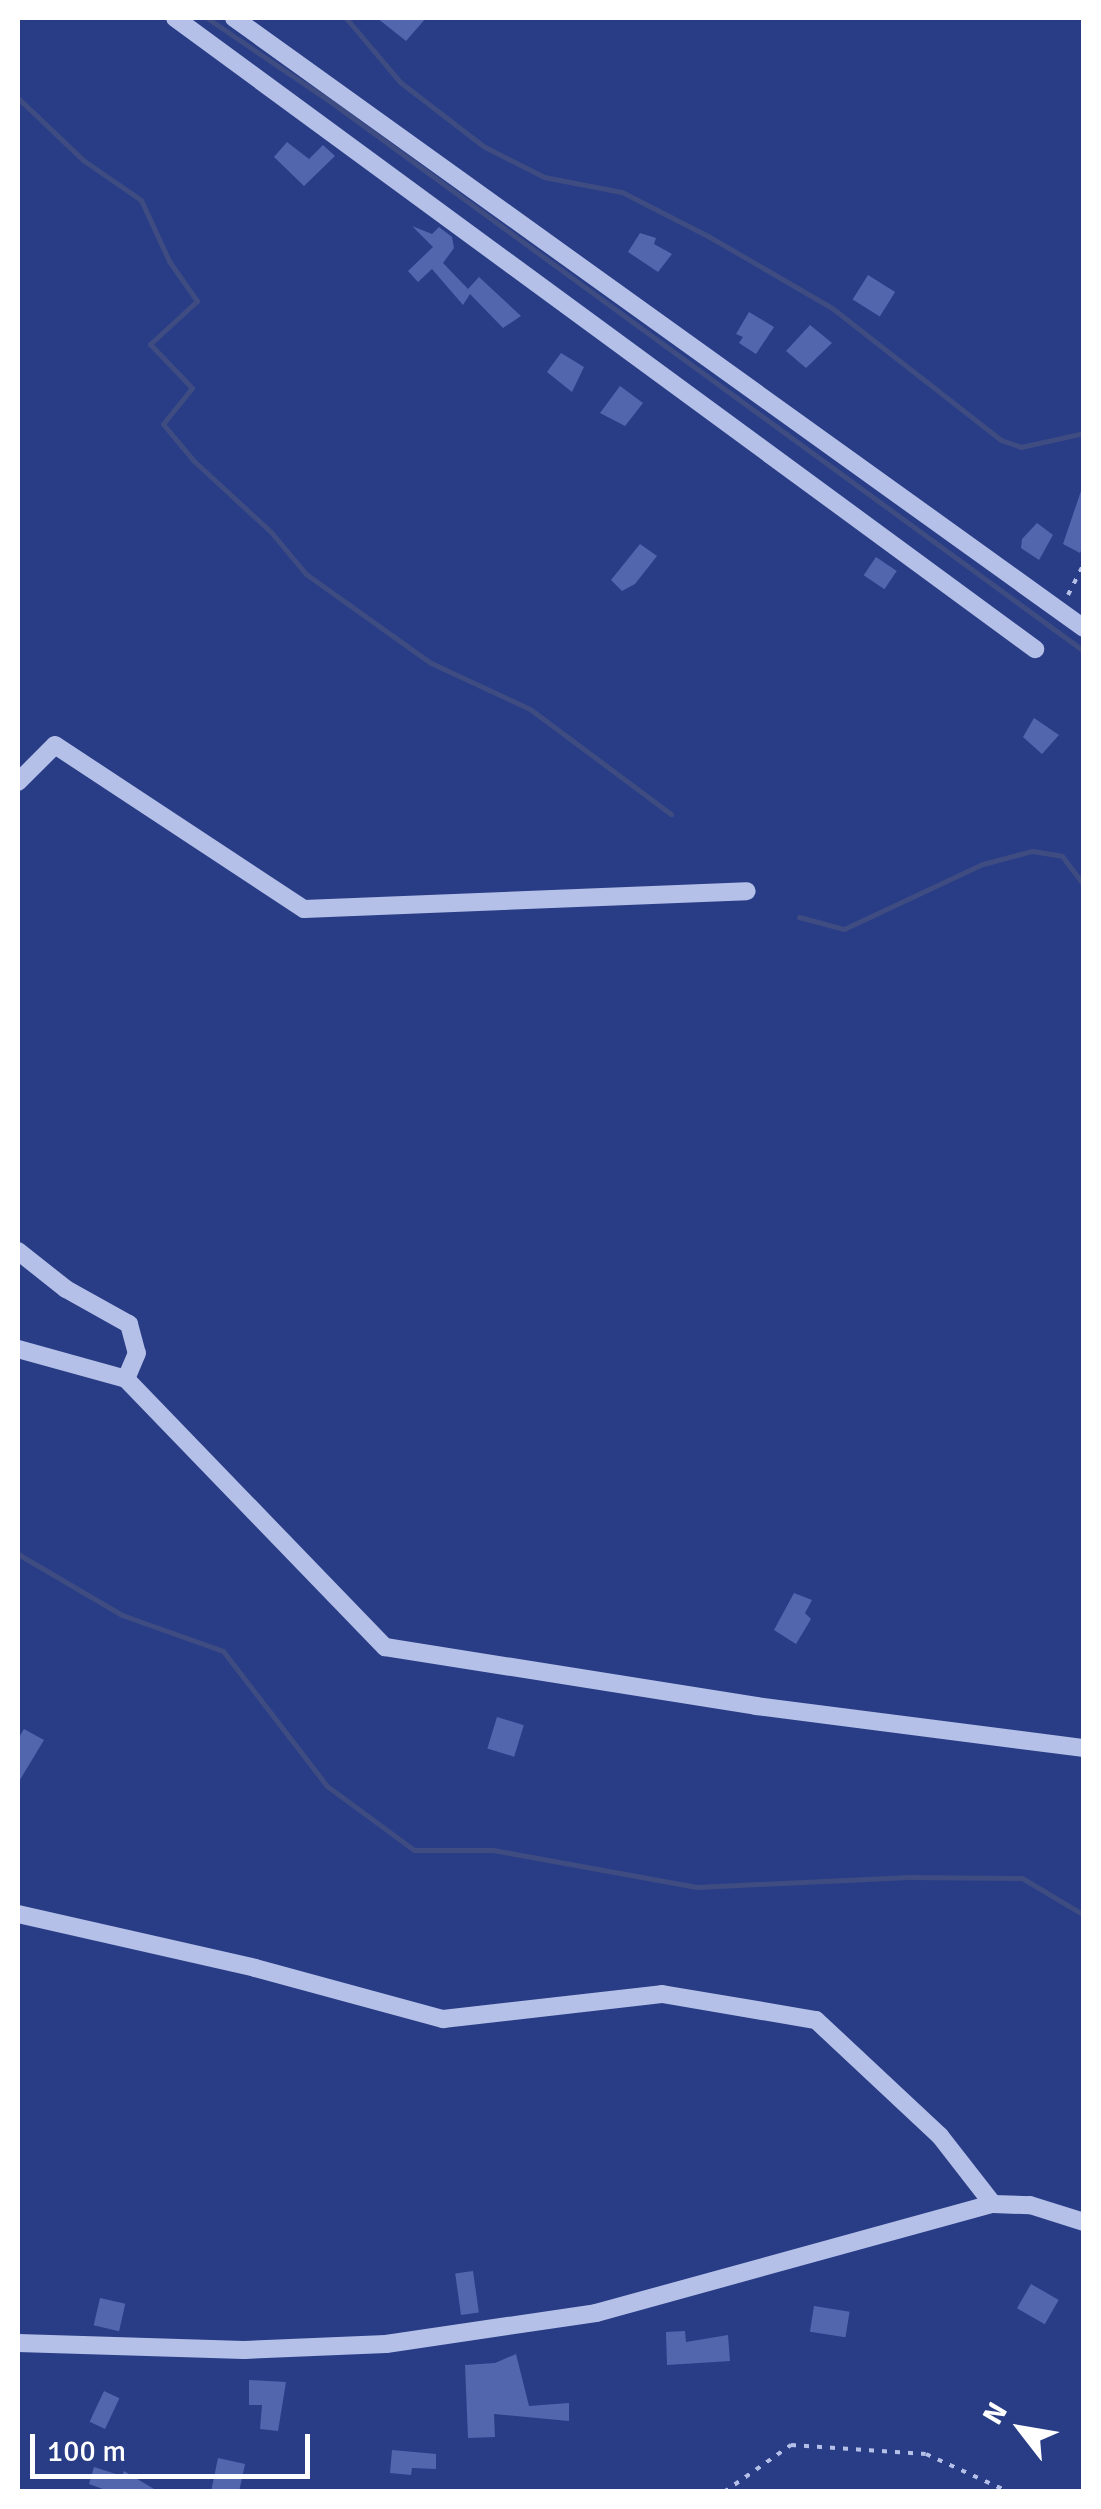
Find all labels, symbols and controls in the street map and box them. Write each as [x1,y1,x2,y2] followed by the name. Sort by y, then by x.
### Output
[971,2379,1071,2479] north arrow
[976,2396,1015,2431] text: N
[35,2414,315,2476] scale bar
[47,2433,126,2470] text: 100 m

